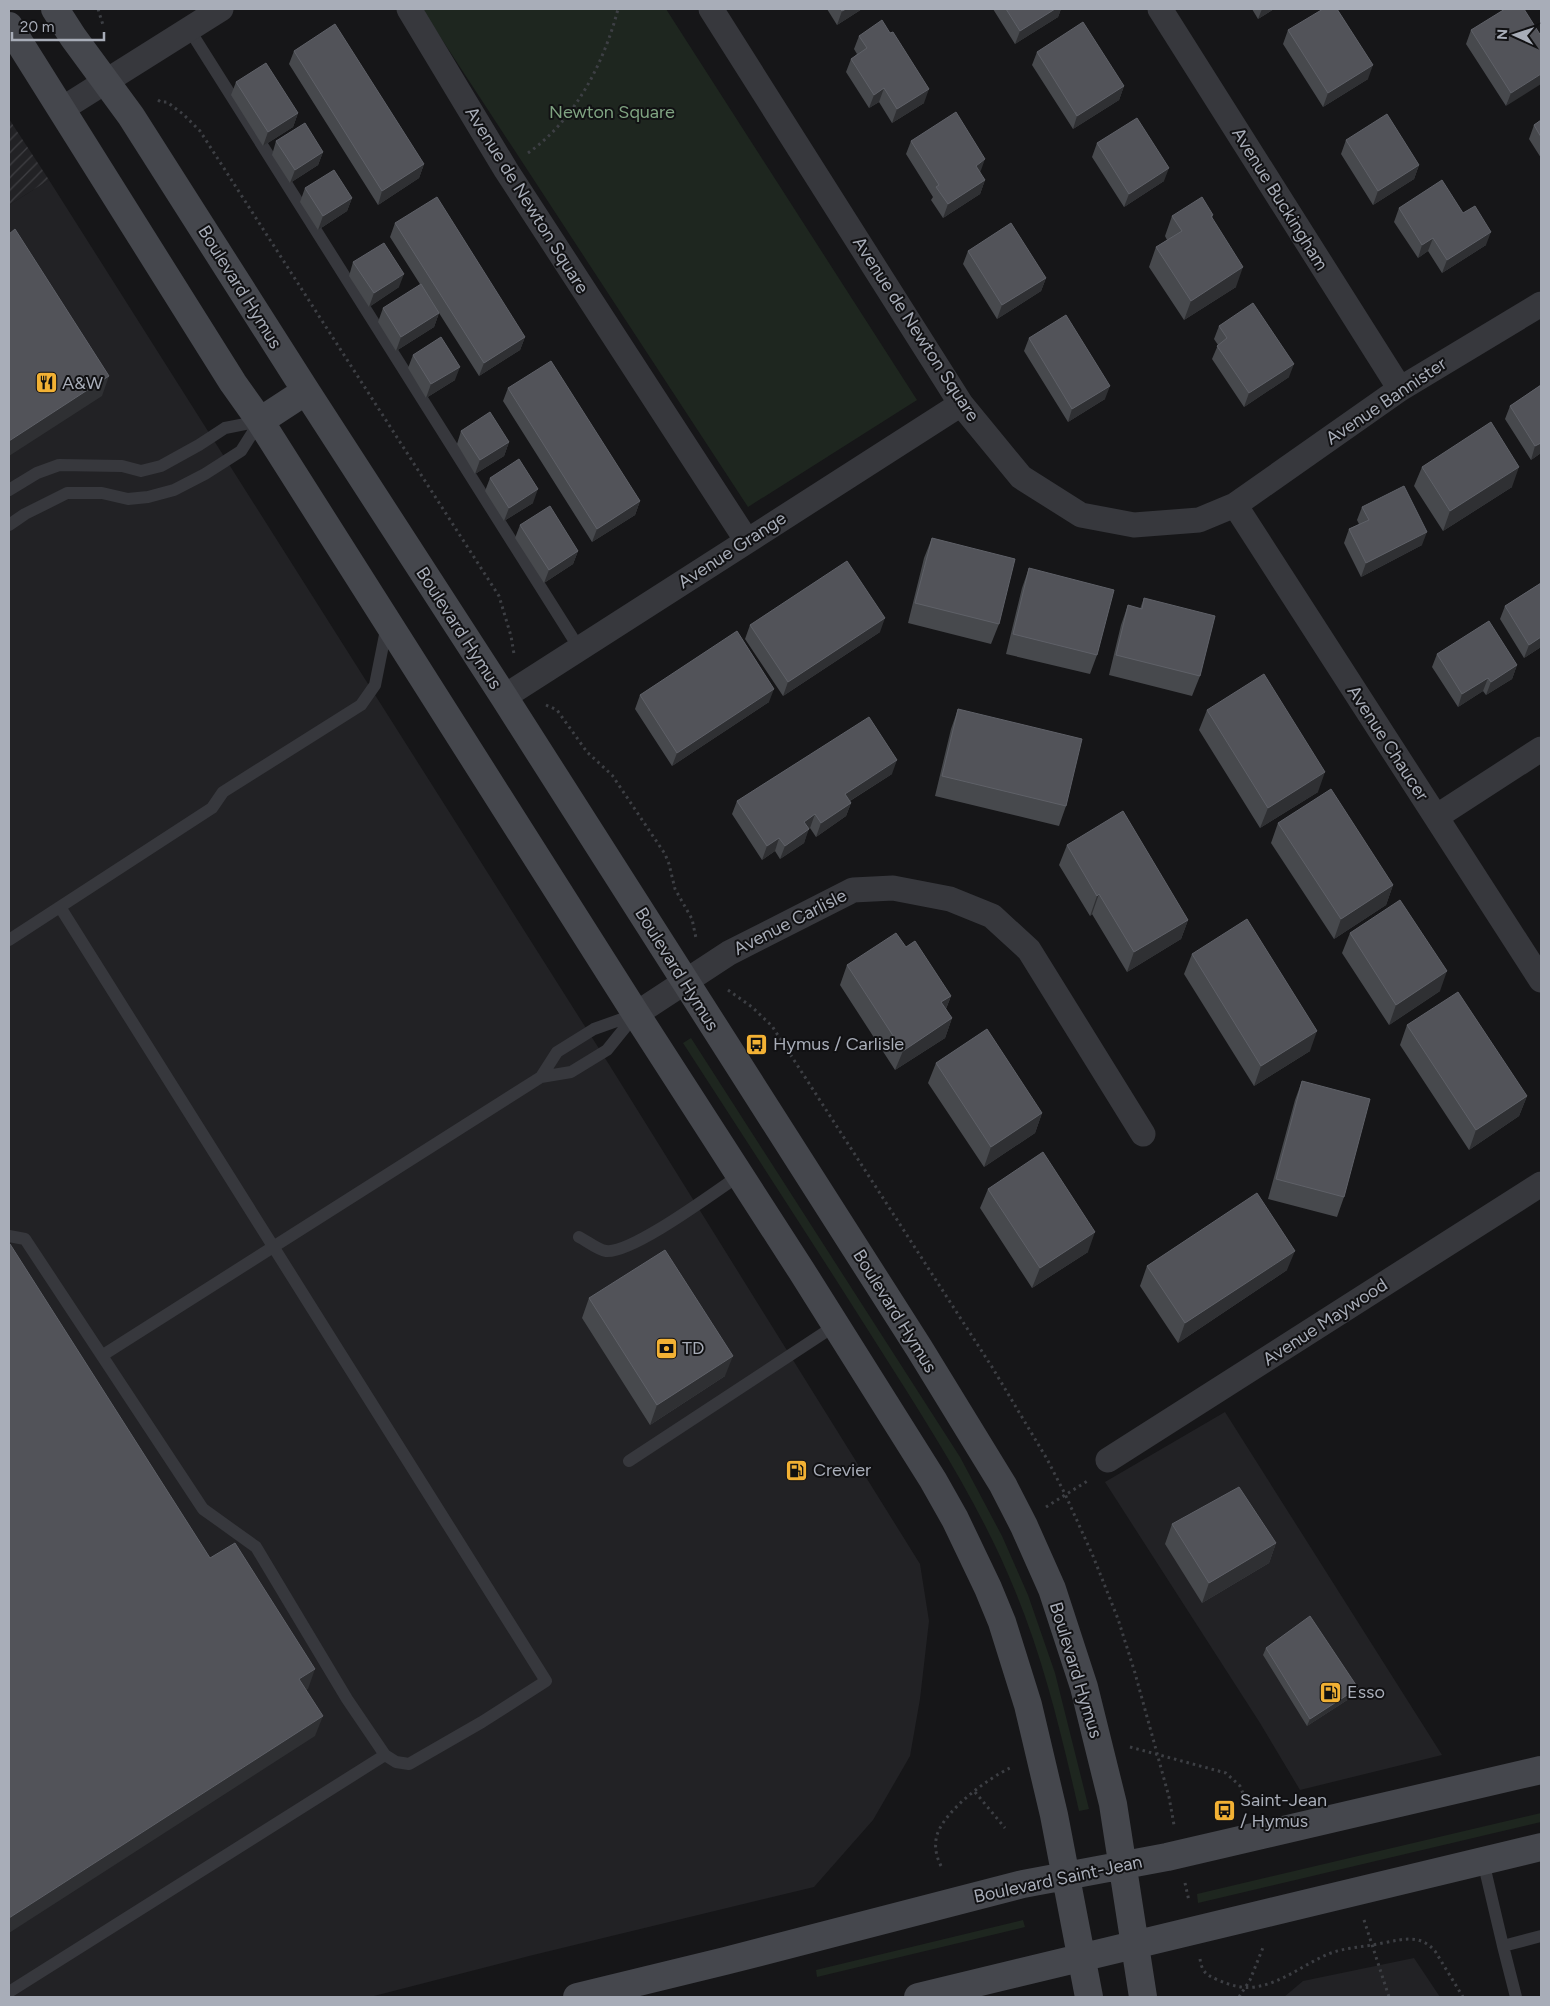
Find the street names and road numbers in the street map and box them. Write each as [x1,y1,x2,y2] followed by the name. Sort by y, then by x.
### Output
[460,103,594,298] street label: Avenue de Newton Square
[1227,124,1333,274] street label: Avenue Buckingham
[193,221,287,353] street label: Boulevard Hymus
[848,232,984,426] street label: Avenue de Newton Square
[1321,353,1451,449] street label: Avenue Bannister
[674,507,790,593] street label: Avenue Grange
[411,563,507,693] street label: Boulevard Hymus
[1342,681,1434,805] street label: Avenue Chaucer
[730,884,850,960] street label: Avenue Carlisle
[630,903,724,1035] street label: Boulevard Hymus
[848,1245,942,1377] street label: Boulevard Hymus
[1258,1273,1392,1371] street label: Avenue Maywood
[1045,1599,1107,1741] street label: Boulevard Hymus
[972,1850,1144,1908] street label: Boulevard Saint-Jean

